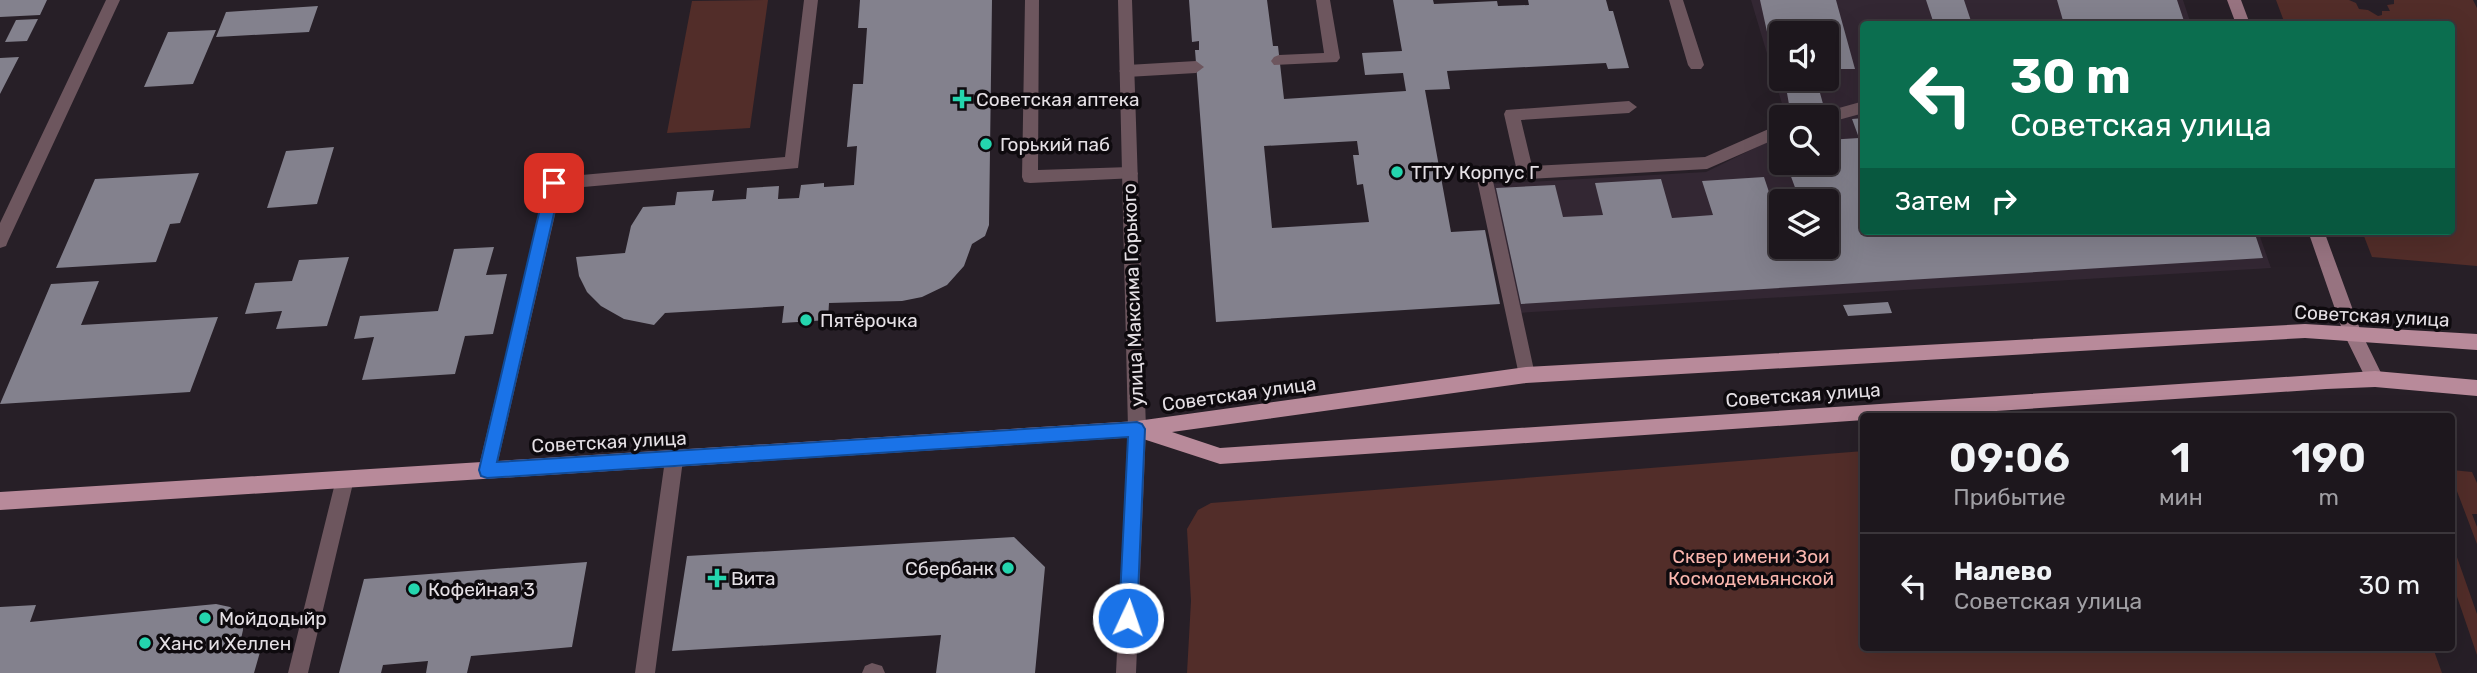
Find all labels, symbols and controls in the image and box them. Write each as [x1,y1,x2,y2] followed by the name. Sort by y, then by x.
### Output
[1769,21,1839,259] map controls
[1769,21,1839,91] button: sound
[2010,47,2131,105] text: 30 m
[1895,49,1986,140] icon: left
[976,88,1140,111] place label: Советская аптека
[954,91,970,107] marker: Советская аптека
[1769,105,1839,175] button: search
[2010,106,2272,144] text: Советская улица
[1000,133,1110,156] place label: Горький паб
[978,136,994,152] marker: Горький паб
[524,153,584,213] pin
[1411,161,1539,184] place label: ТГТУ Корпус Г
[535,164,573,202] icon: arrive
[1389,164,1405,180] marker: ТГТУ Корпус Г
[1985,182,2023,220] icon: right
[1118,183,1148,407] street label: улица Максима Горького
[1895,186,1971,217] text: Затем
[1769,189,1839,259] button: layers
[2294,300,2450,332] street label: Советская улица
[820,309,918,332] place label: Пятёрочка
[798,312,814,328] marker: Пятёрочка
[1160,372,1318,416] street label: Советская улица
[1725,378,1881,412] street label: Советская улица
[531,426,687,458] street label: Советская улица
[1949,433,2070,483] text: 09:06
[2171,433,2191,483] text: 1
[2292,433,2366,483] text: 190
[1953,483,2066,511] text: Прибытие
[2159,483,2203,511] text: мин
[2319,483,2339,511] text: m
[1668,545,1834,590] park label: Cквер имени Зои Космодемьянской
[1954,556,2052,587] text: Налево
[905,557,994,580] place label: Сбербанк
[1000,560,1016,576] marker: Сбербанк
[731,567,775,590] place label: Вита
[1895,567,1933,605] icon: left
[709,570,725,586] marker: Вита
[2358,570,2420,601] text: 30 m
[428,578,535,601] place label: Кофейная 3
[406,581,422,597] marker: Кофейная 3
[1091,581,1165,655] position arrow
[1954,587,2142,615] text: Советская улица
[219,607,327,630] place label: Мойдодыйр
[197,610,213,626] marker: Мойдодыйр
[159,632,291,655] place label: Ханс и Хеллен
[137,635,153,651] marker: Ханс и Хеллен

